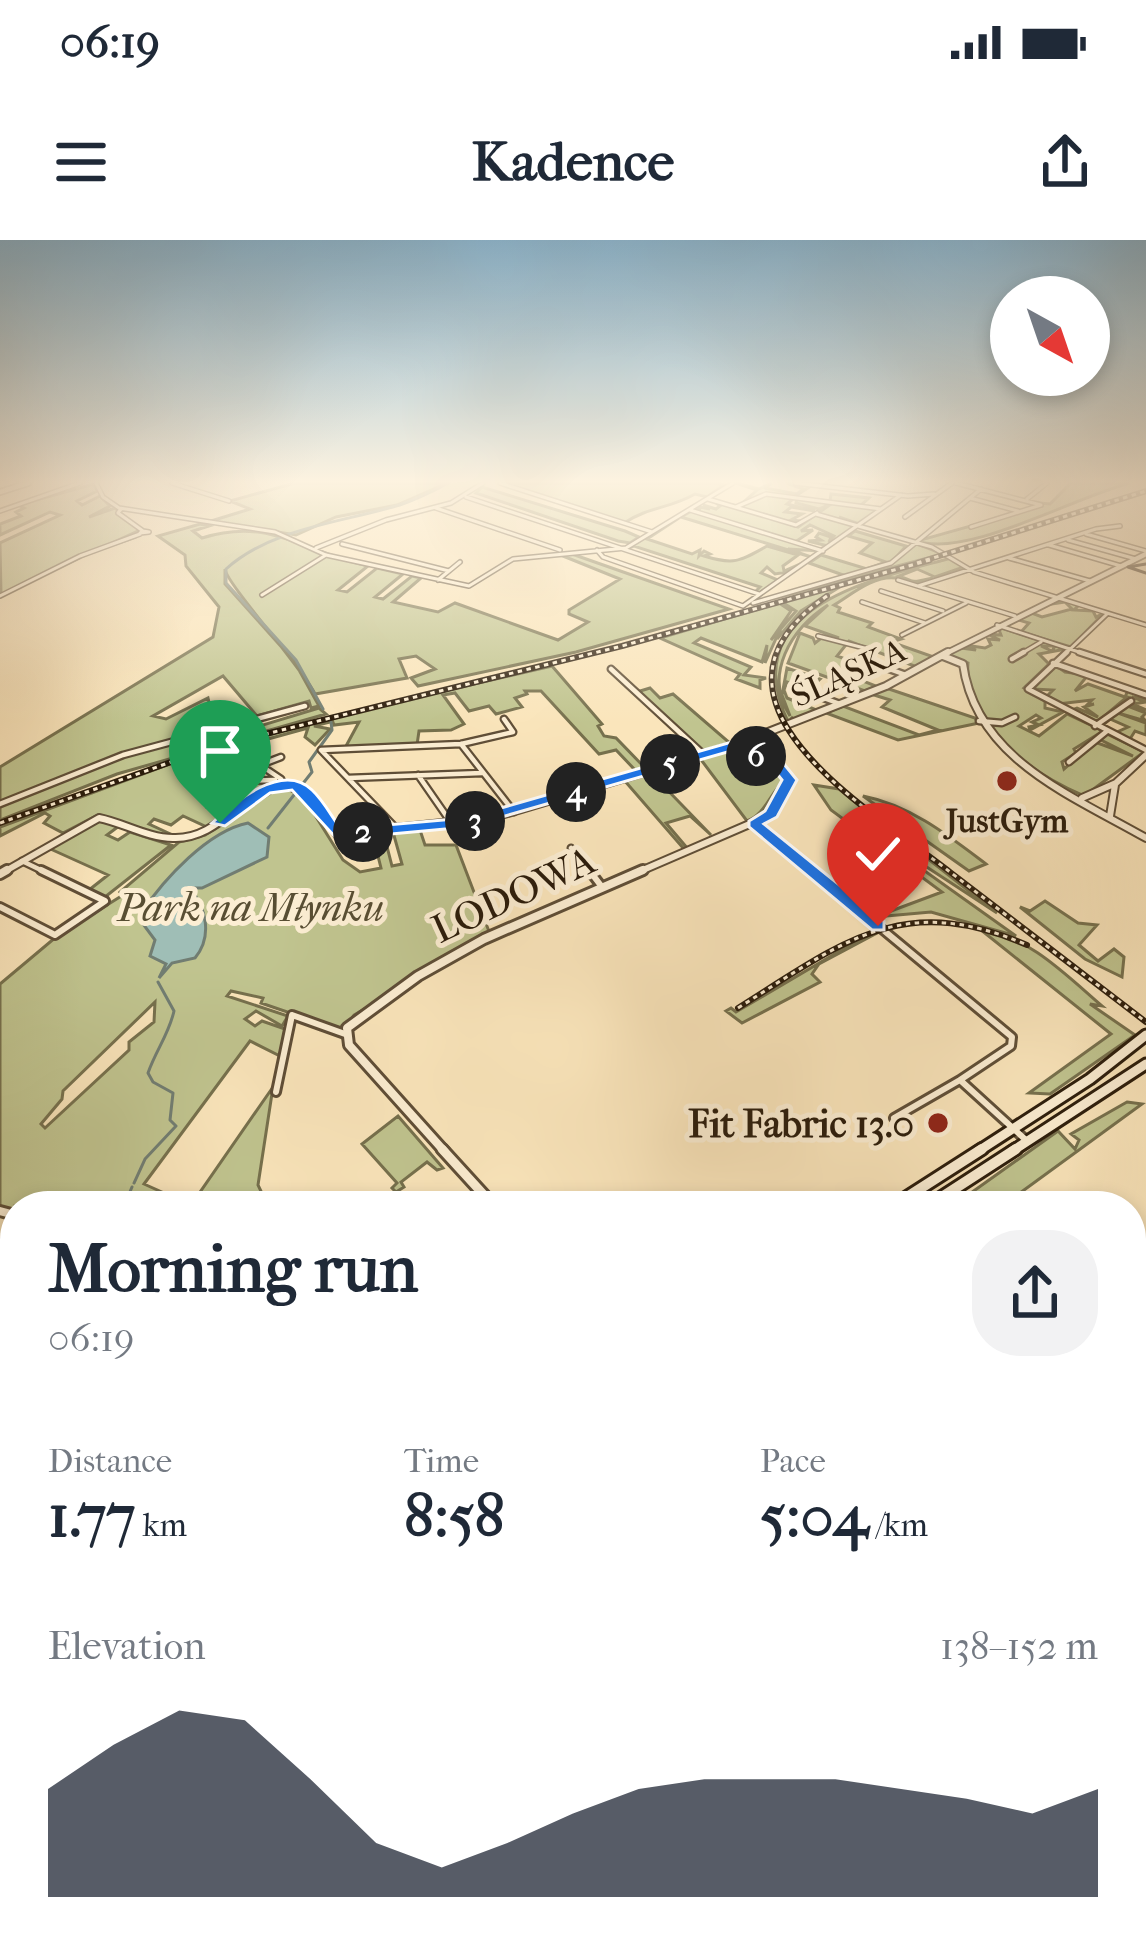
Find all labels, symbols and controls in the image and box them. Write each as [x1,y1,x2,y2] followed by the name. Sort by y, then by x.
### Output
[60,16,160,69] text: 06:19
[48,129,114,195] icon: menu
[1032,129,1098,195] icon: share
[472,131,674,194] text: Kadence
[990,276,1110,396] north arrow
[990,276,1110,396] map controls
[785,630,913,716] street label: ŚLĄSKA
[169,700,271,823] pin
[187,718,253,784] icon: arrive
[726,726,786,786] pin: 6
[640,734,700,794] pin: 5
[747,736,765,775] text: 6
[663,744,677,783] text: 5
[546,762,606,822] pin: 4
[994,768,1020,794] marker: JustGym
[566,772,586,811] text: 4
[445,791,505,851] pin: 3
[468,801,482,840] text: 3
[333,802,393,862] pin: 2
[943,802,1069,841] place label: JustGym
[827,803,929,926] pin
[355,812,371,851] text: 2
[845,821,911,887] icon: check
[425,837,603,953] street label: LODOWA
[116,885,384,931] park label: Park na Młynku
[688,1101,914,1147] place label: Fit Fabric 13.0
[925,1110,951,1136] marker: Fit Fabric 13.0
[972,1230,1098,1356] button: share
[48,1231,418,1308] text: Morning run
[48,1315,134,1361] text: 06:19
[48,1442,172,1481] text: Distance
[404,1442,479,1481] text: Time
[760,1442,826,1481] text: Pace
[48,1481,136,1552] text: 1.77
[404,1481,505,1552] text: 8:58
[760,1481,868,1552] text: 5:04
[136,1506,187,1545] text: km
[868,1506,928,1545] text: /km
[48,1623,206,1669] text: Elevation
[940,1623,1098,1669] text: 138–152 m

